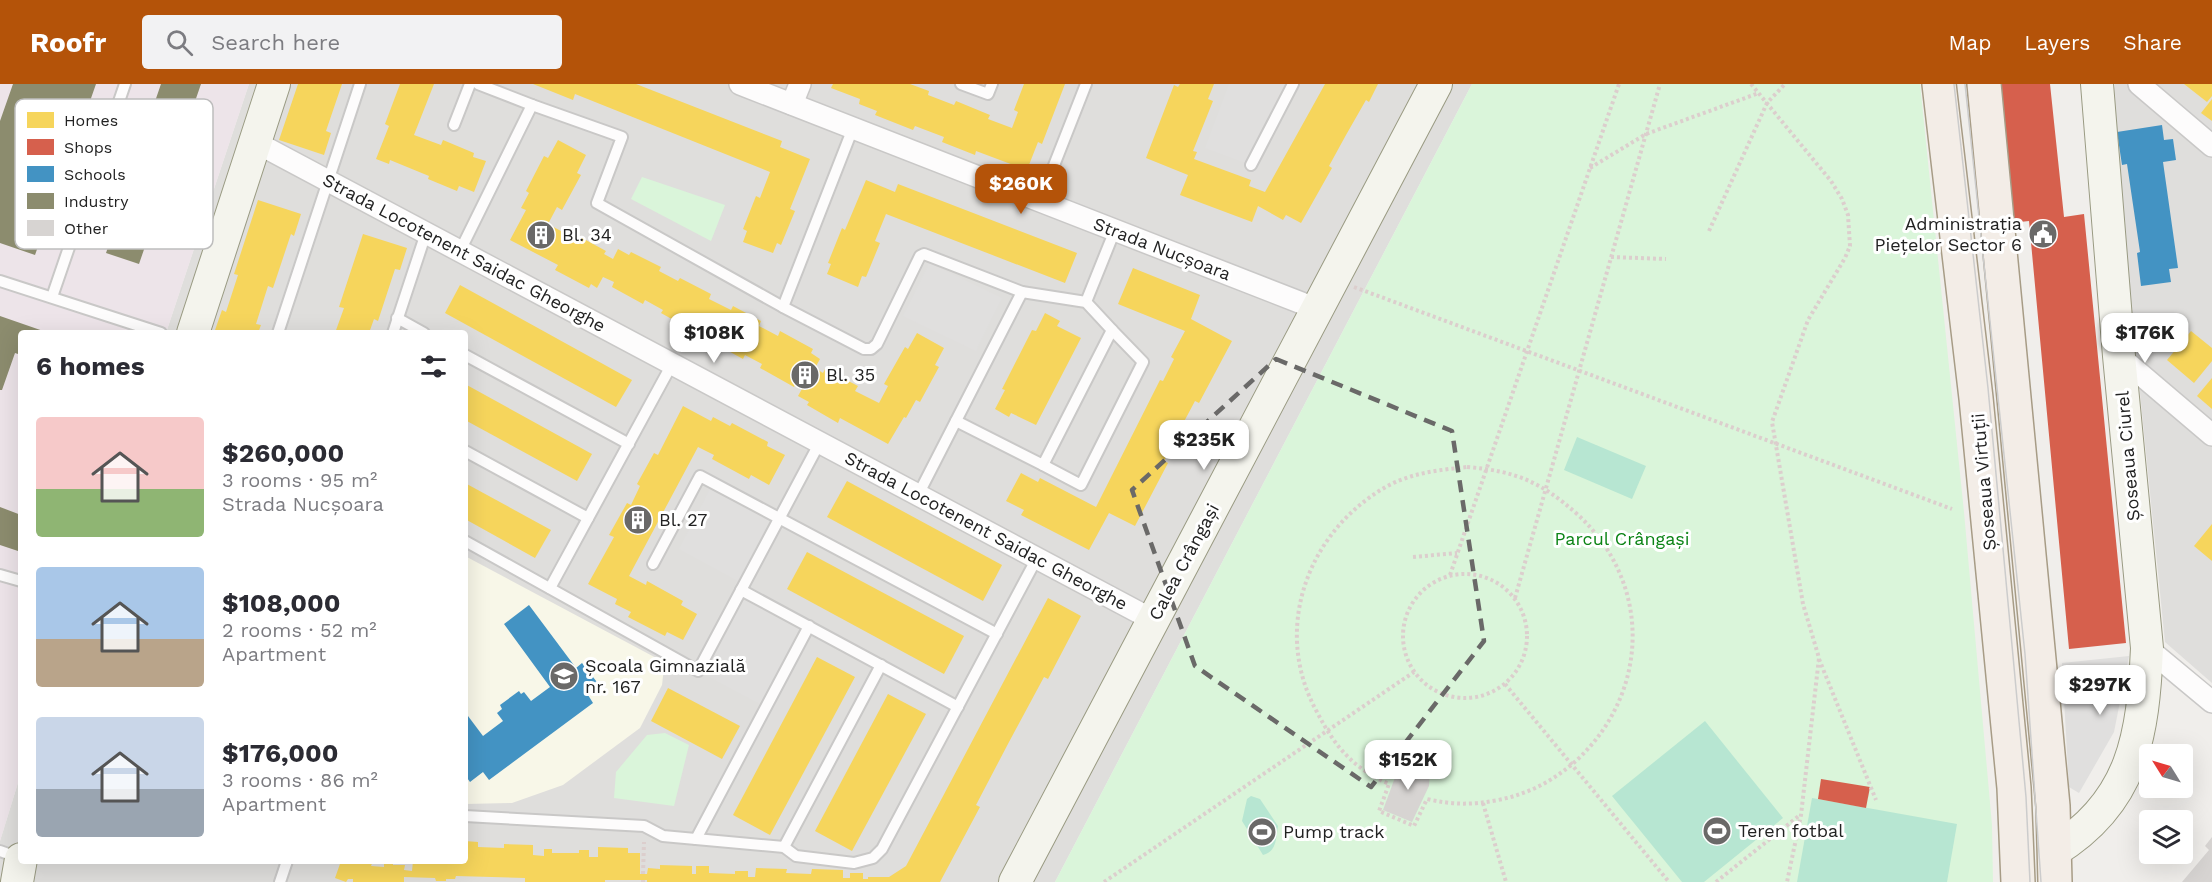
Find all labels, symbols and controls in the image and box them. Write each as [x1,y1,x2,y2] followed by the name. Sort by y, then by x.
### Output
[142,15,562,69] search box
[30,26,106,59] text: Roofr
[163,26,196,59] icon: search
[211,30,340,55] text: Search here
[1948,30,1991,55] text: Map
[2024,30,2090,55] text: Layers
[2123,30,2182,55] text: Share
[15,99,213,249] legend
[64,111,118,130] text: Homes
[64,138,112,157] text: Shops
[979,164,1063,215] pin: $260K
[64,165,126,184] text: Schools
[319,169,609,336] street label: Strada Locotenent Saidac Gheorghe
[989,171,1053,195] text: $260K
[64,192,129,211] text: Industry
[1090,213,1234,284] street label: Strada Nucșoara
[1874,213,2022,255] place label: Administrația Piețelor Sector 6
[2027,218,2059,250] public building icon: Administrația Piețelor Sector 6
[64,219,109,238] text: Other
[525,219,557,251] building icon: Bl. 34
[562,224,612,245] place label: Bl. 34
[672,313,756,364] pin: $108K
[2103,313,2187,364] pin: $176K
[684,320,744,344] text: $108K
[2115,320,2175,344] text: $176K
[417,350,450,383] icon: filters
[36,351,145,381] text: 6 homes
[789,359,821,391] building icon: Bl. 35
[826,364,875,385] place label: Bl. 35
[2111,390,2144,522] street label: Șoseaua Ciurel
[1967,412,2000,552] street label: Șoseaua Virtuții
[1162,420,1246,471] pin: $235K
[1173,427,1235,451] text: $235K
[222,438,344,468] text: $260,000
[84,441,156,513] icon: home
[841,447,1131,614] street label: Strada Locotenent Saidac Gheorghe
[222,468,377,492] text: 3 rooms · 95 m²
[222,492,384,516] text: Strada Nucșoara
[1144,500,1223,624] street label: Calea Crângași
[622,504,654,536] building icon: Bl. 27
[659,509,707,530] place label: Bl. 27
[1554,528,1690,549] park label: Parcul Crângași
[222,588,340,618] text: $108,000
[84,591,156,663] icon: home
[222,618,377,642] text: 2 rooms · 52 m²
[222,642,326,666] text: Apartment
[585,655,746,697] place label: Școala Gimnazială nr. 167
[548,660,580,692] school or university icon: Școala Gimnazială nr. 167
[2058,665,2142,716] pin: $297K
[2069,672,2131,696] text: $297K
[222,738,339,768] text: $176,000
[1366,740,1450,791] pin: $152K
[84,741,156,813] icon: home
[2139,744,2193,798] north arrow
[2139,744,2193,864] map controls
[1379,747,1437,771] text: $152K
[222,768,378,792] text: 3 rooms · 86 m²
[222,792,326,816] text: Apartment
[2139,810,2193,864] button: layers
[1701,815,1733,847] sports icon: Teren fotbal
[1246,816,1278,848] sports icon: Pump track
[1738,820,1844,841] place label: Teren fotbal
[1283,821,1384,842] place label: Pump track

